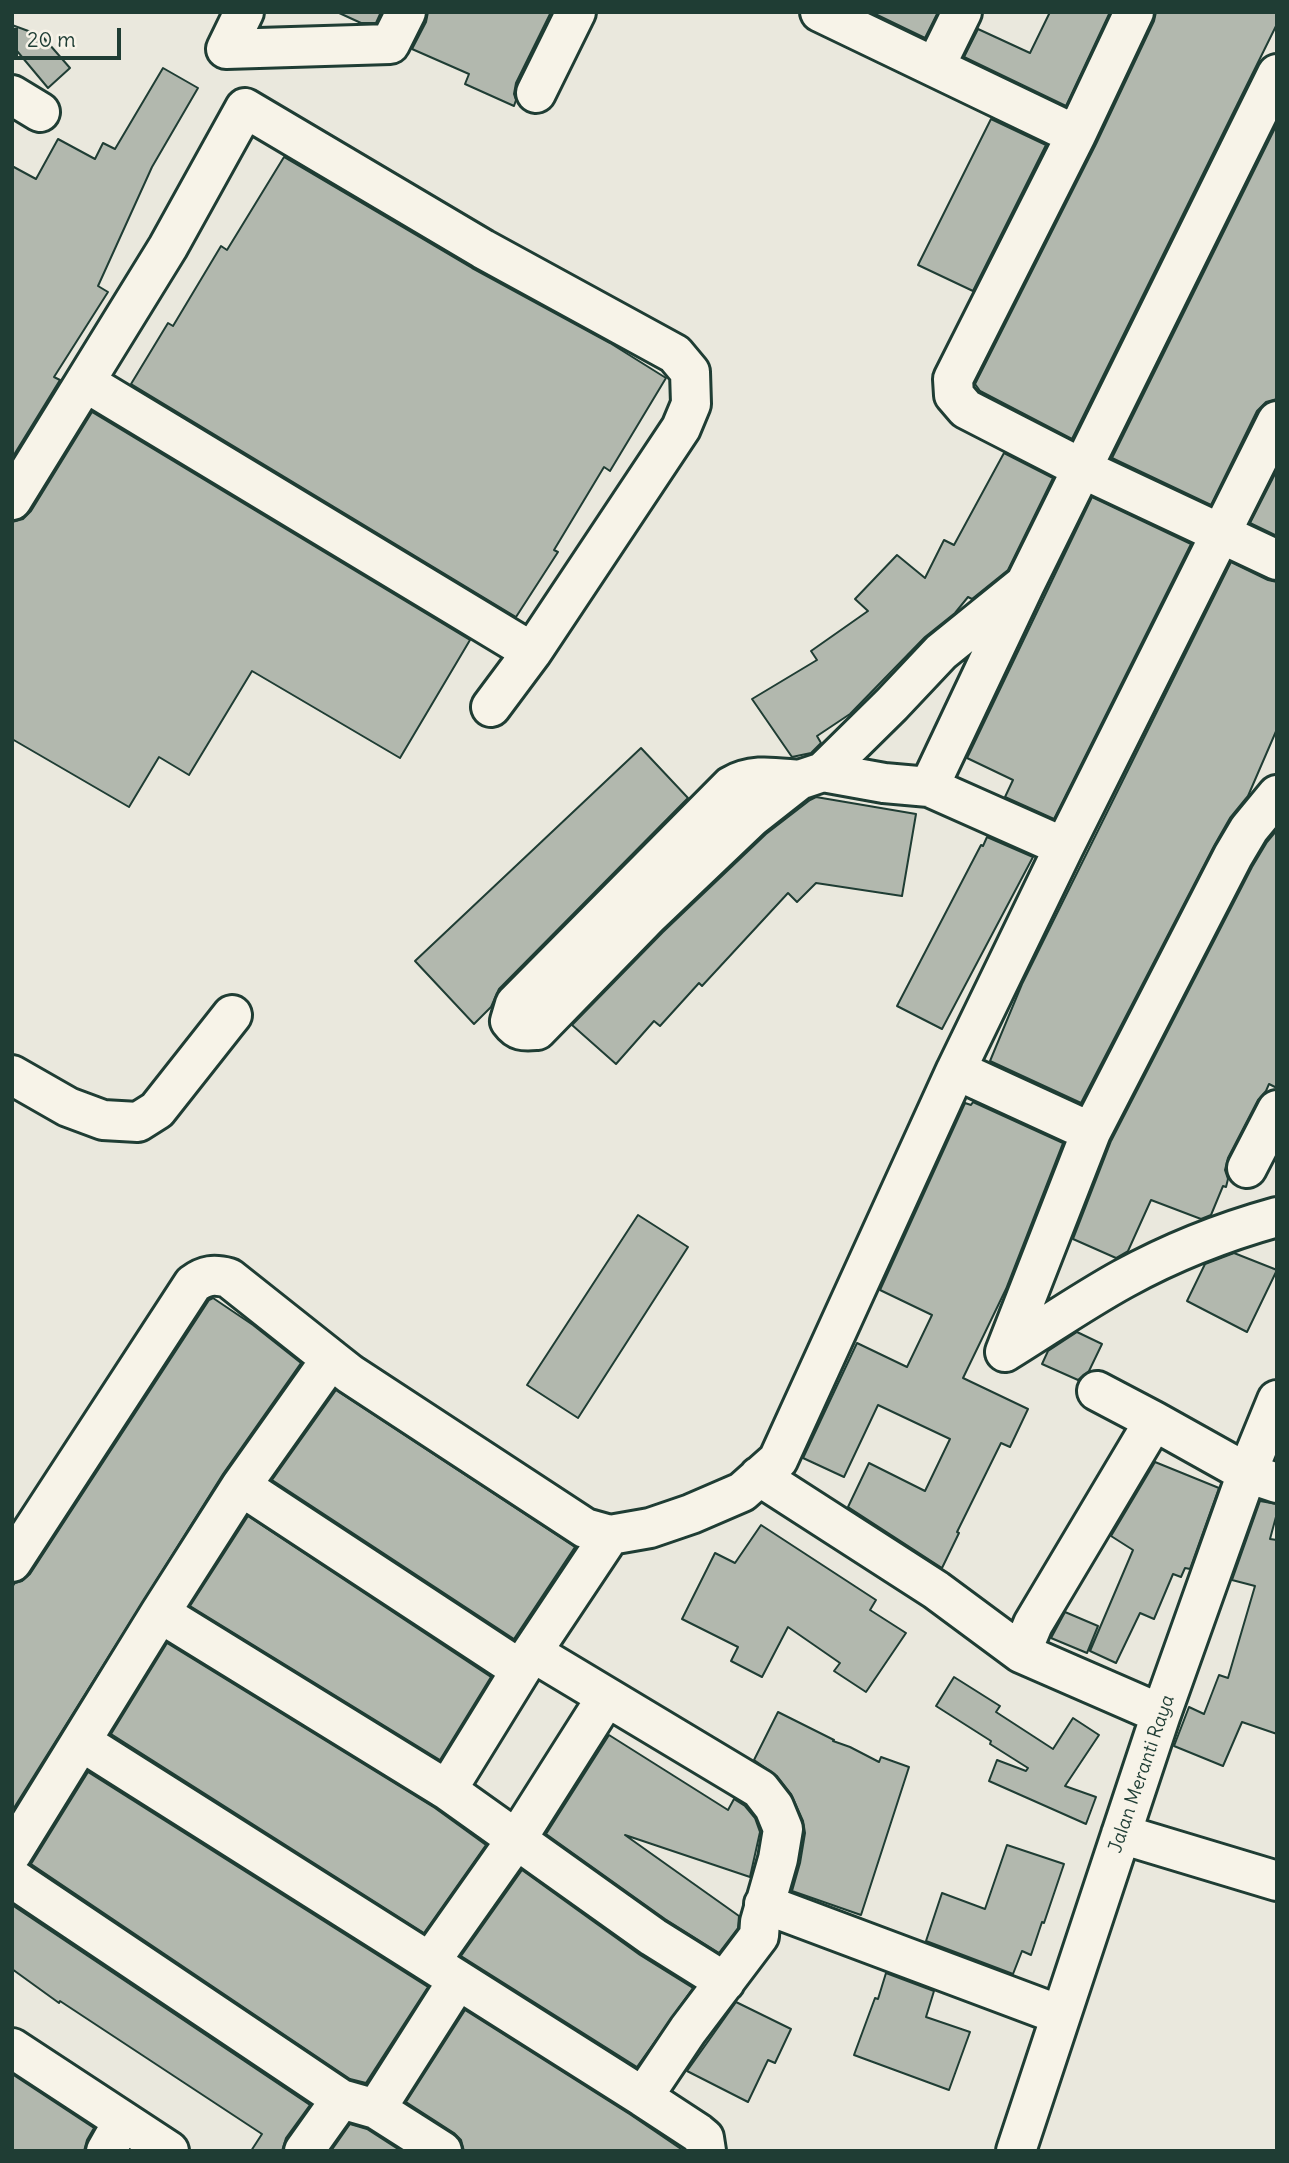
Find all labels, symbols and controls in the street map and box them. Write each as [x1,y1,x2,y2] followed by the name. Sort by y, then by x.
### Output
[18,14,124,58] scale bar
[27,26,76,53] text: 20 m
[1104,1692,1180,1856] street label: Jalan Meranti Raya

